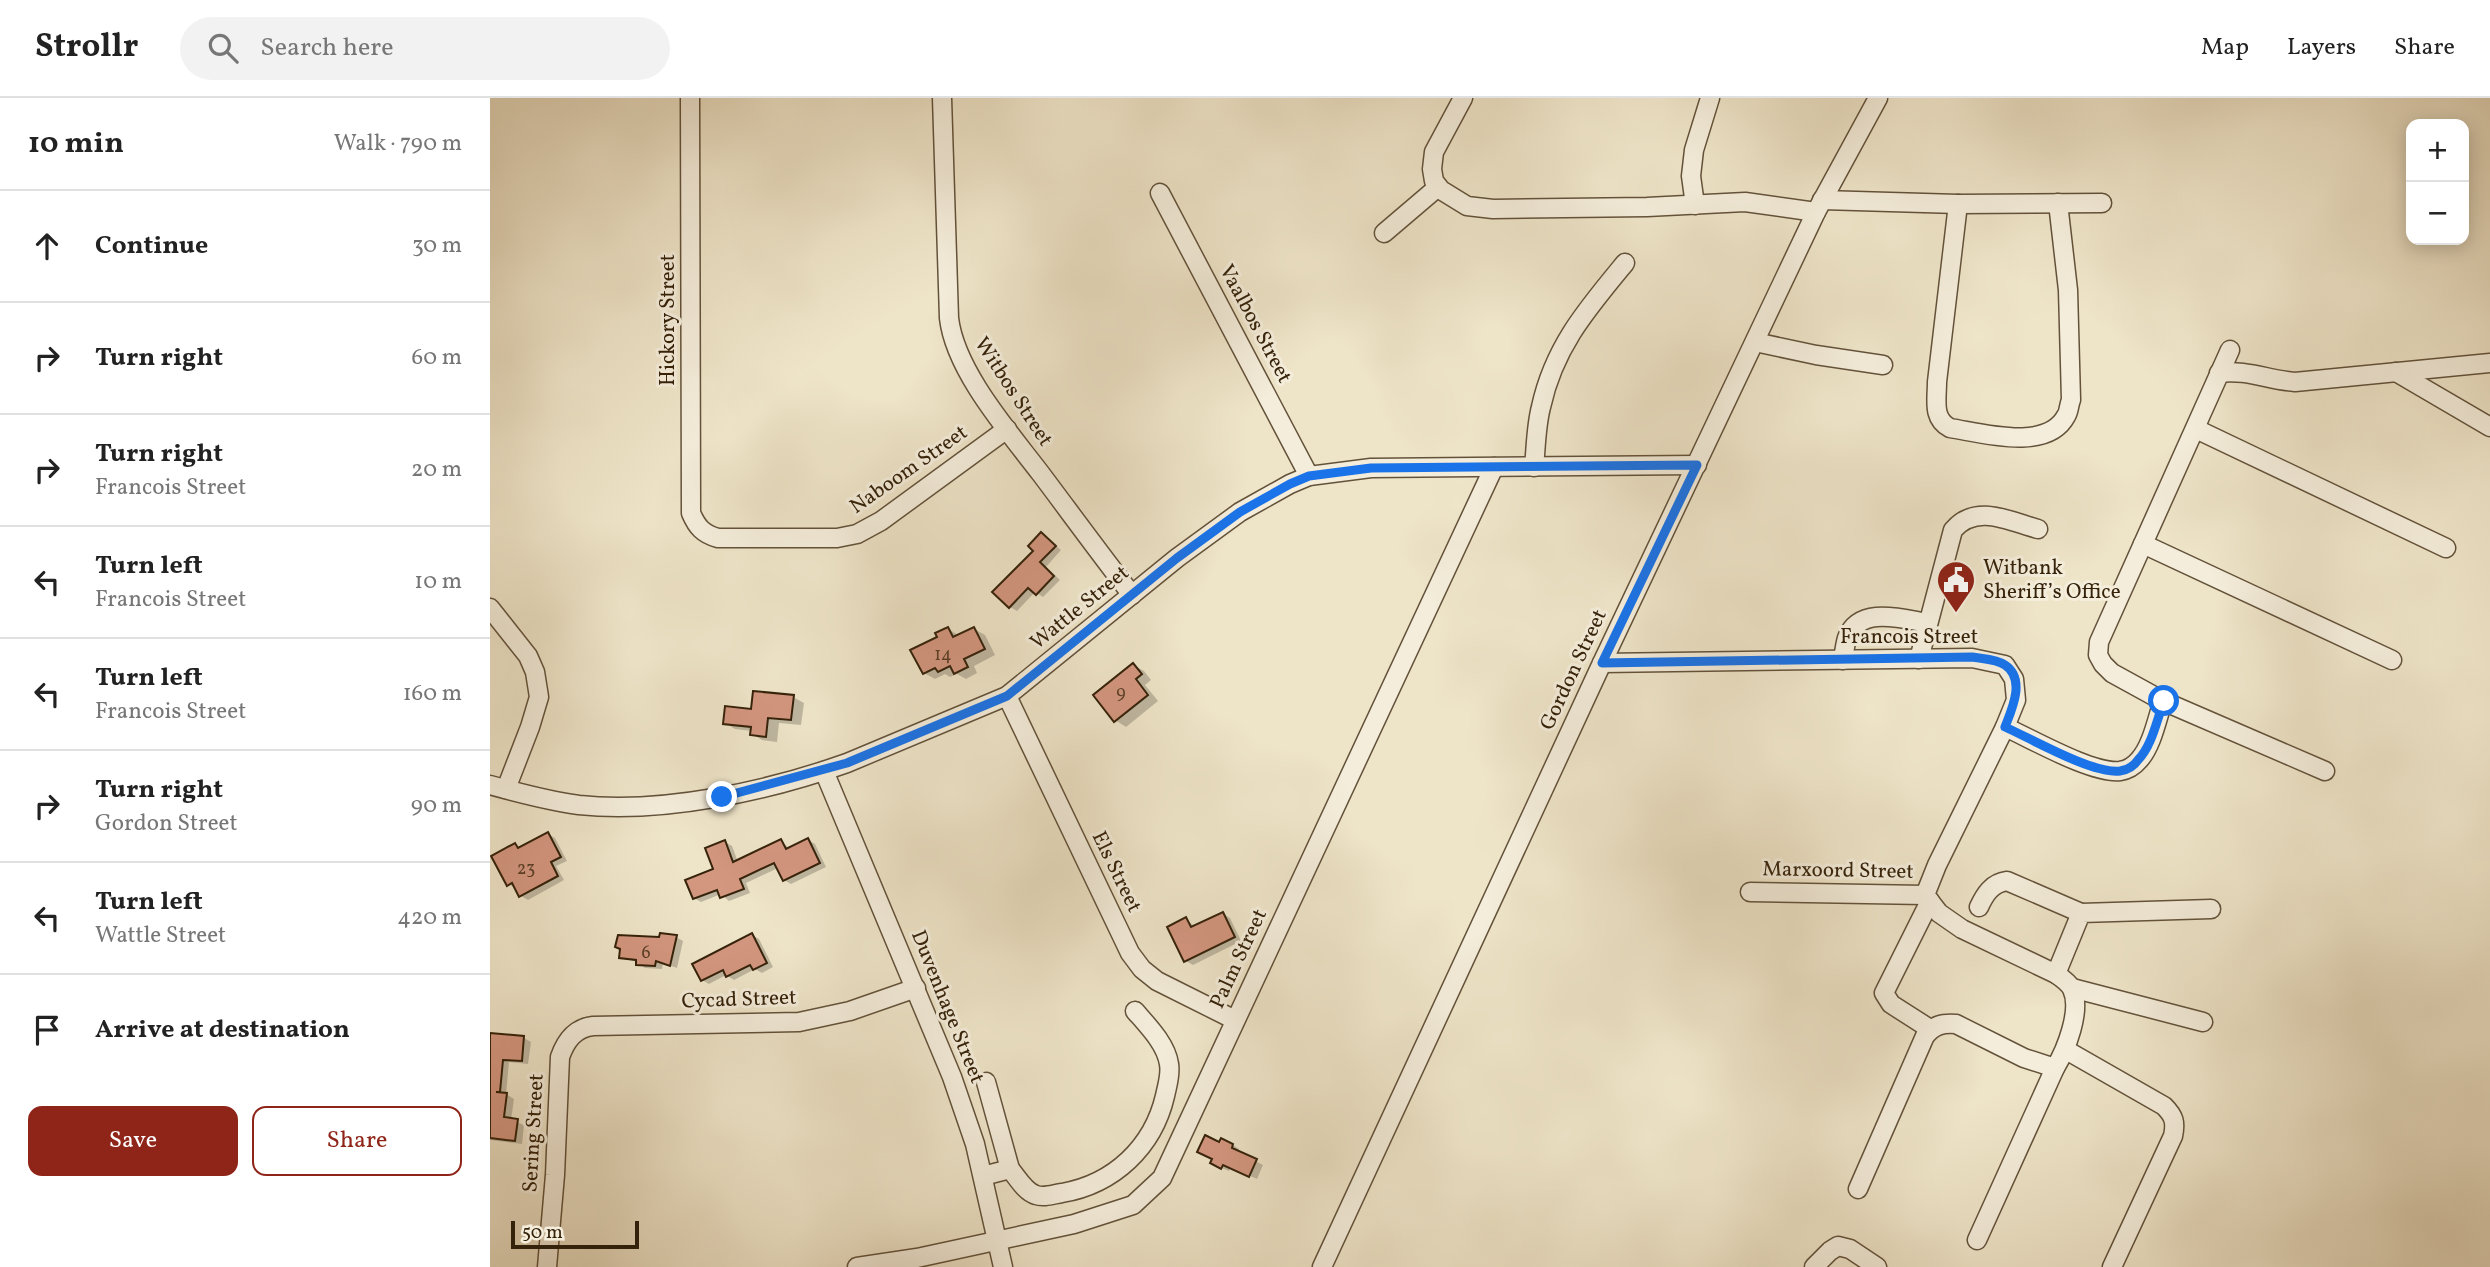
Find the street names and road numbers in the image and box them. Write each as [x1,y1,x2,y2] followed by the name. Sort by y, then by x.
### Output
[654,254,683,386] street label: Hickory Street
[1212,260,1298,388] street label: Vaalbos Street
[967,332,1059,452] street label: Witbos Street
[844,419,974,521] street label: Naboom Street
[1024,559,1136,657] street label: Wattle Street
[1533,605,1615,735] street label: Gordon Street
[1840,623,1978,652] street label: Francois Street
[1084,826,1148,918] street label: Els Street
[1762,855,1914,887] street label: Marxoord Street
[1203,904,1275,1014] street label: Palm Street
[903,926,991,1088] street label: Duvenhage Street
[681,984,797,1016] street label: Cycad Street
[516,1073,552,1193] street label: Sering Street

